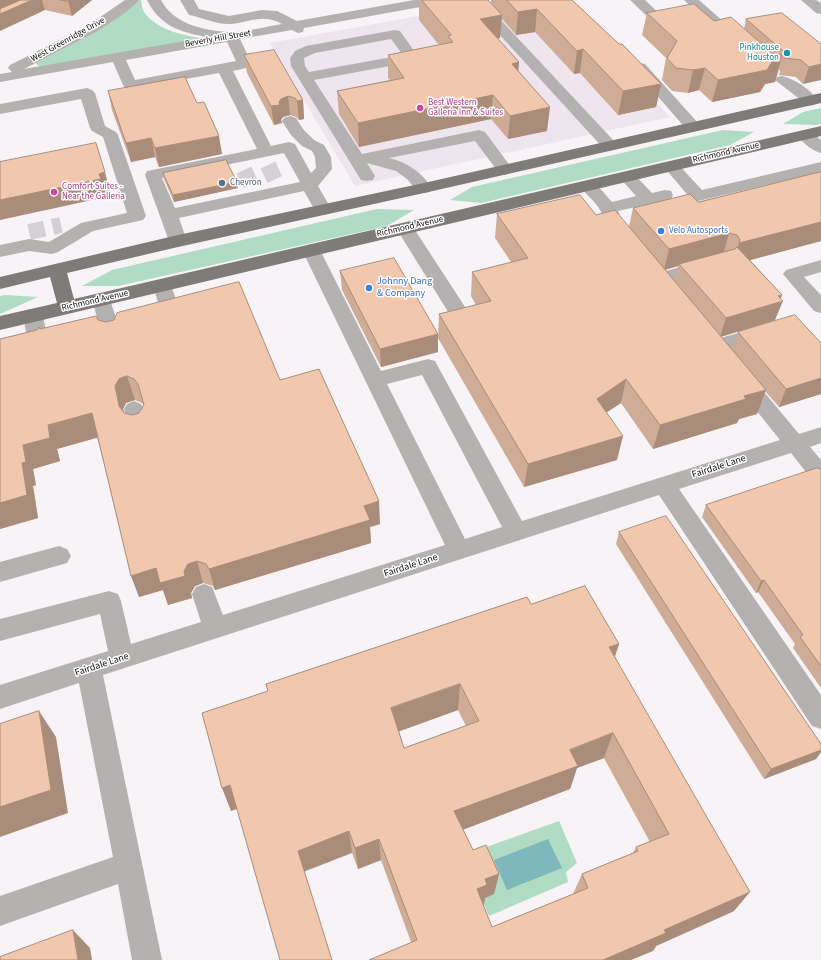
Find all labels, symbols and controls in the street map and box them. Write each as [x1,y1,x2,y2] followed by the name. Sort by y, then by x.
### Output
[29,15,107,65] street label: West Greenridge Drive
[184,28,252,50] street label: Beverly Hill Street
[739,43,779,64] place label: Pinkhouse Houston
[782,48,792,58] marker: Pinkhouse Houston
[428,98,503,119] place label: Best Western Galleria Inn & Suites
[415,103,425,113] marker: Best Western Galleria Inn & Suites
[692,140,760,166] street label: Richmond Avenue
[217,178,227,188] marker: Chevron
[230,178,262,188] place label: Chevron
[62,182,125,203] place label: Comfort Suites - Near the Galleria
[49,187,59,197] marker: Comfort Suites - Near the Galleria
[376,214,444,240] street label: Richmond Avenue
[656,226,666,236] marker: Velo Autosports
[669,226,728,236] place label: Velo Autosports
[377,276,432,300] place label: Johnny Dang & Company
[364,283,374,293] marker: Johnny Dang & Company
[61,288,129,314] street label: Richmond Avenue
[691,453,747,481] street label: Fairdale Lane
[383,552,439,580] street label: Fairdale Lane
[74,651,130,679] street label: Fairdale Lane

